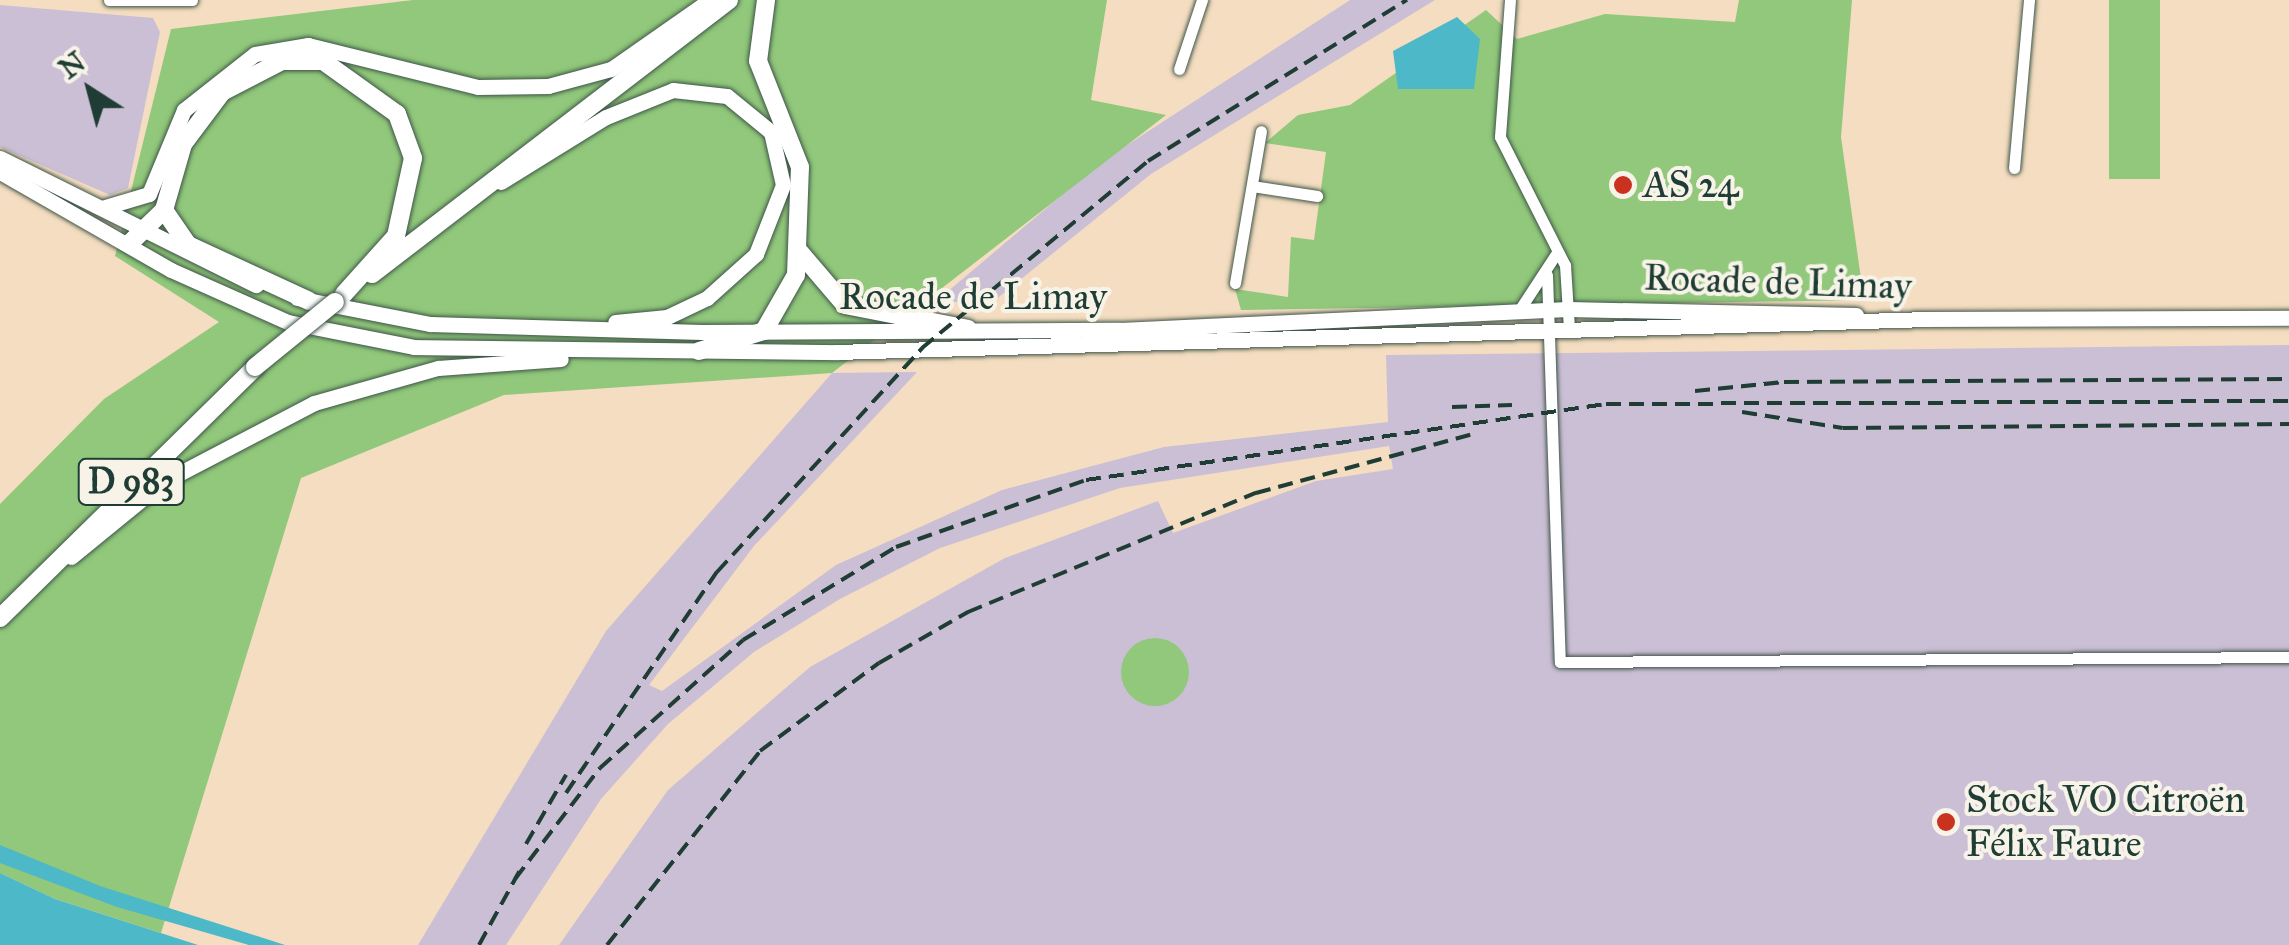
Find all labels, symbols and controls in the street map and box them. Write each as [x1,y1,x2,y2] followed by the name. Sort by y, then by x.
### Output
[40,40,140,140] north arrow
[52,44,92,86] text: N
[1643,162,1739,208] place label: AS 24
[1612,174,1634,196] marker: AS 24
[1643,255,1913,309] street label: Rocade de Limay
[839,274,1107,320] street label: Rocade de Limay
[76,452,186,512] road number: D 983
[1966,777,2245,866] place label: Stock VO Citroën Félix Faure
[1935,811,1957,833] marker: Stock VO Citroën Félix Faure

